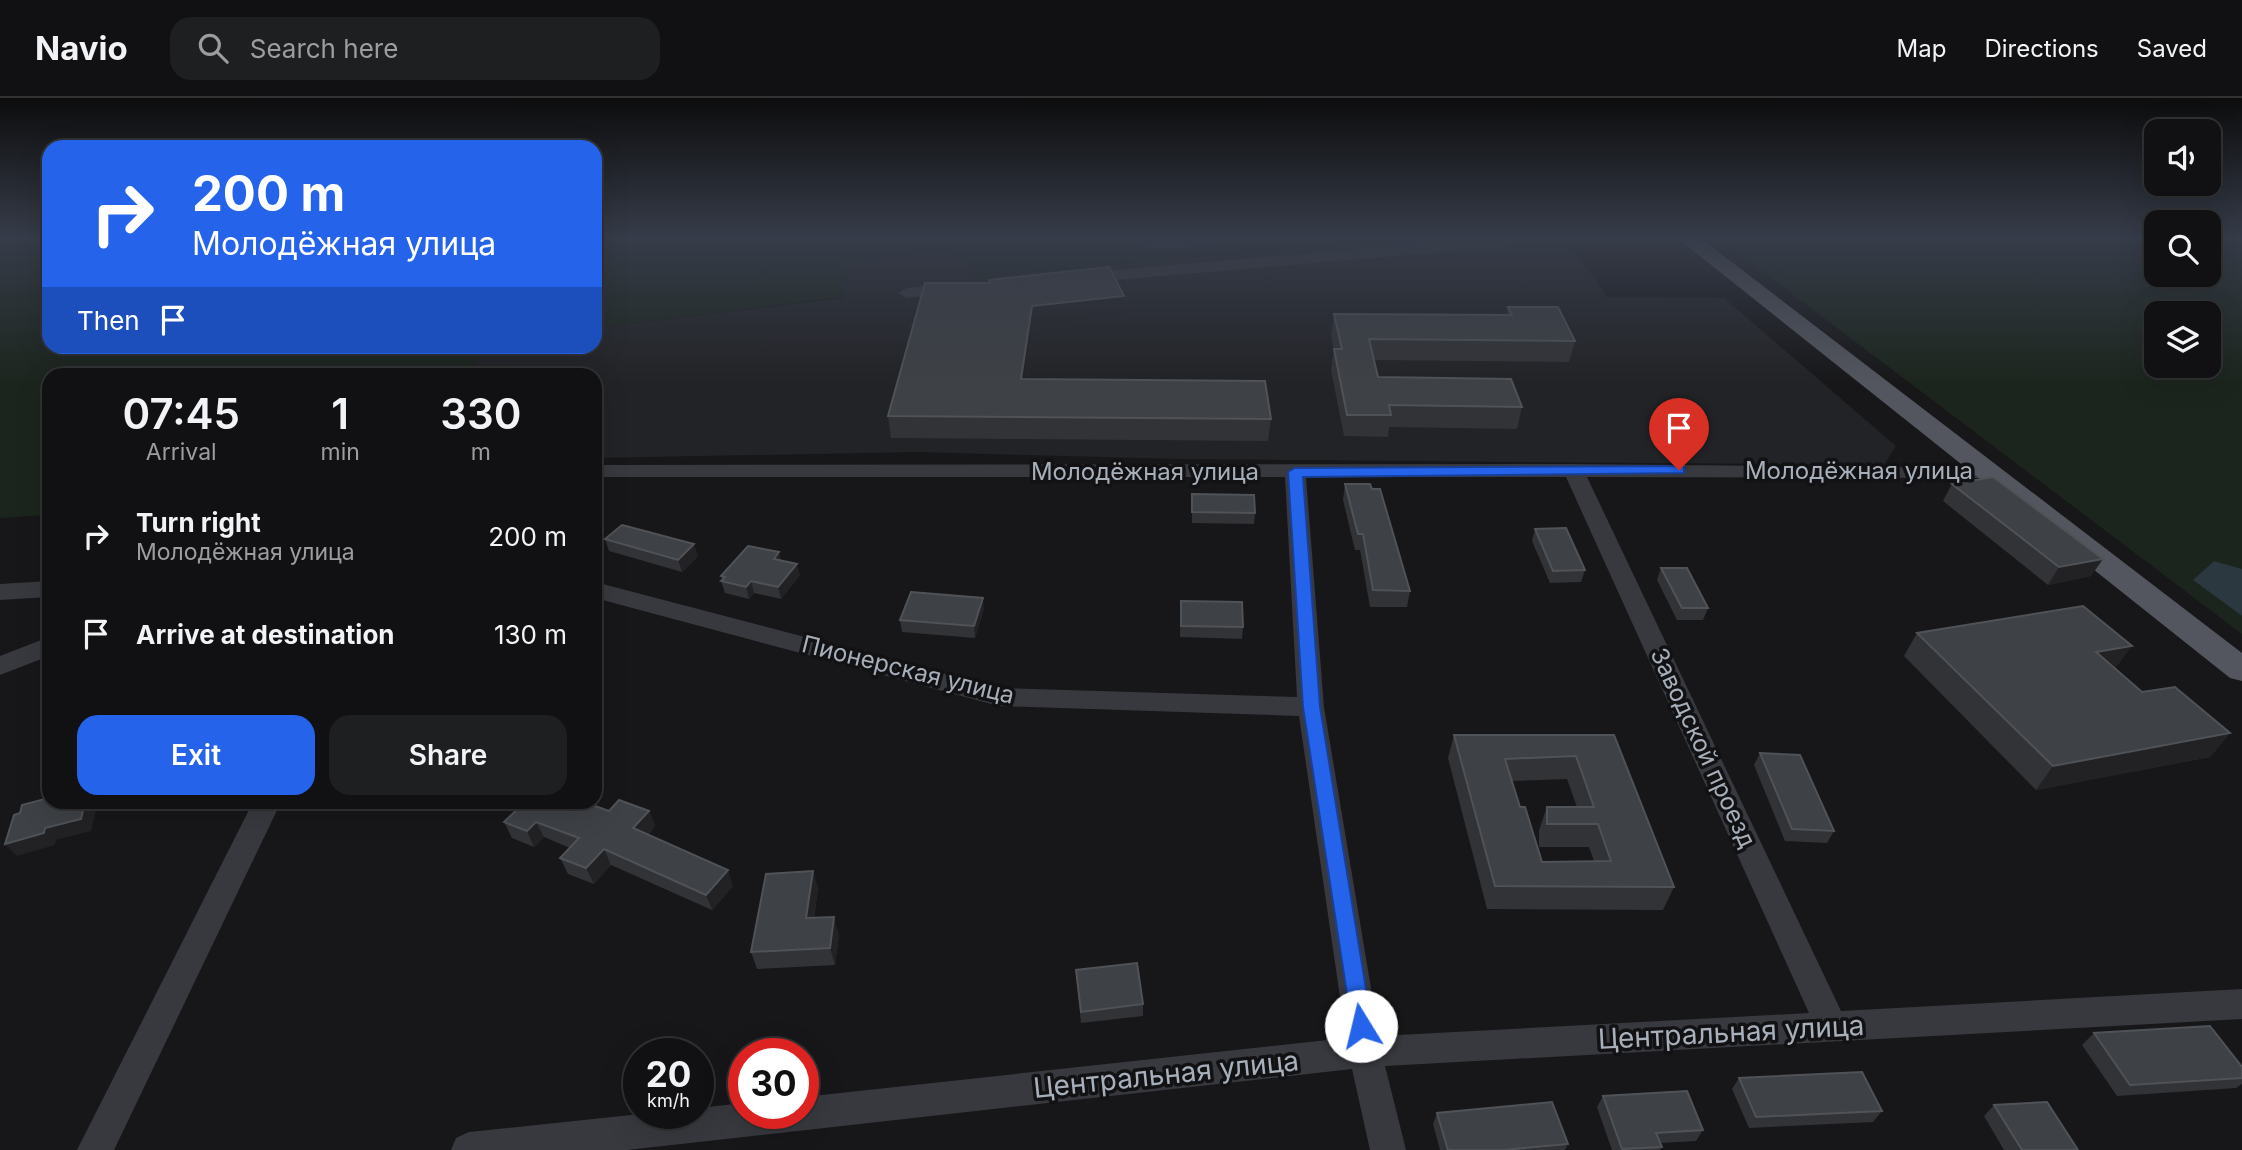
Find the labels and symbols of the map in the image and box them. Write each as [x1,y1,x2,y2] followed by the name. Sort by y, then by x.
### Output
[1649,398,1709,470] pin
[1745,456,1973,485] street label: Молодёжная улица
[1031,457,1259,486] street label: Молодёжная улица
[799,629,1017,710] street label: Пионерская улица
[1644,643,1762,852] street label: Заводской проезд
[1324,989,1398,1063] position arrow
[1597,1008,1865,1056] street label: Центральная улица
[728,1038,819,1129] speed limit sign: 30
[1032,1043,1300,1105] street label: Центральная улица

